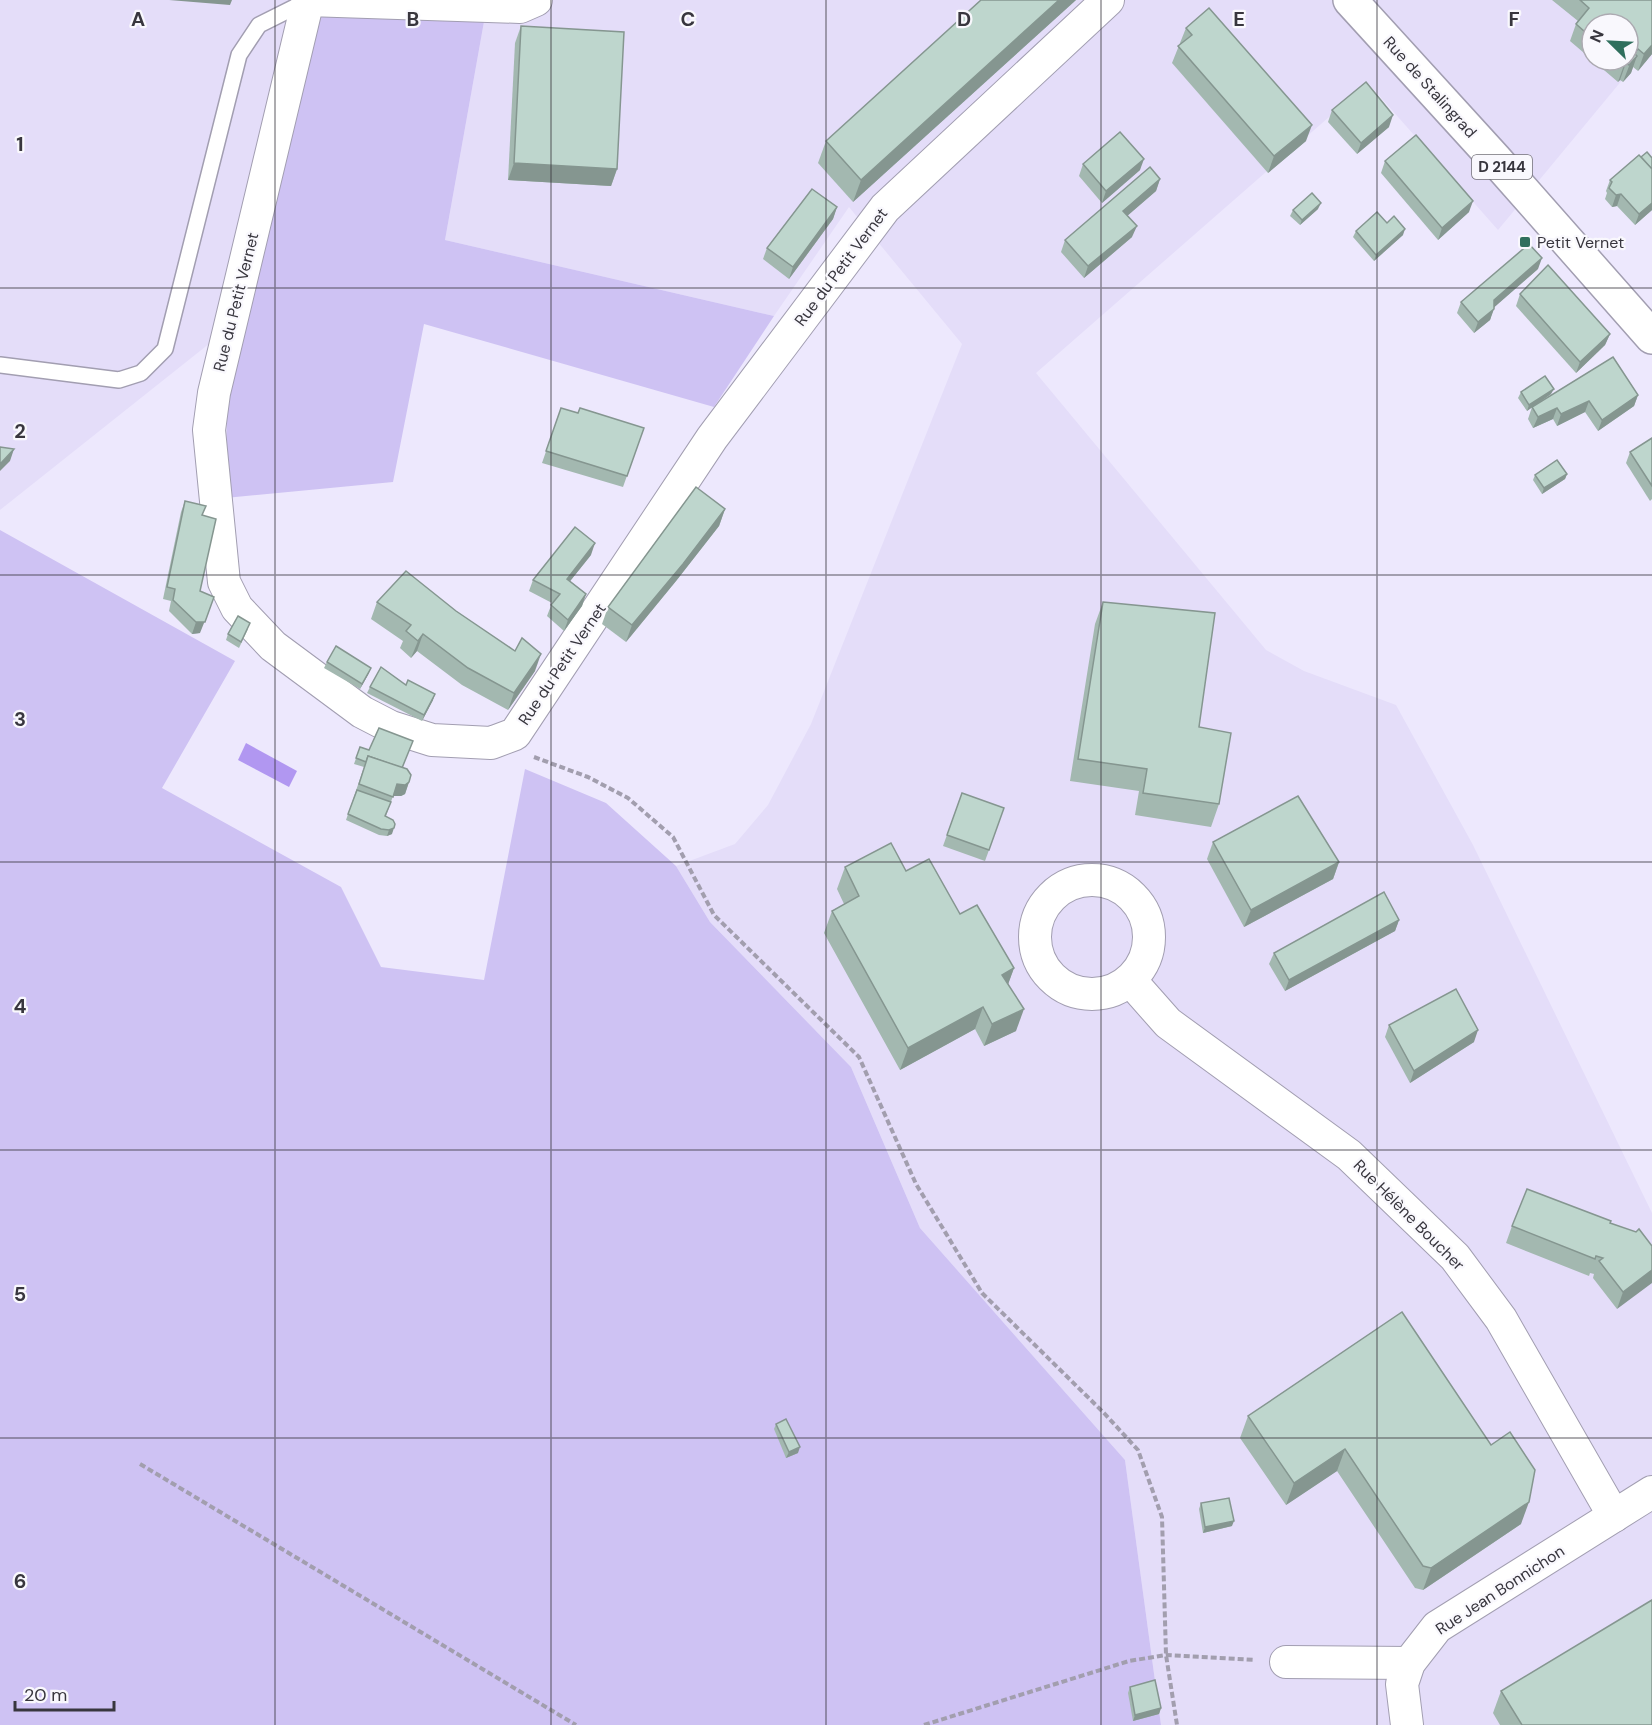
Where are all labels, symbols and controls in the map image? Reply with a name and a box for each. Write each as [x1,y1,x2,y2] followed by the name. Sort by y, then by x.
[131,6,145,32] text: A
[407,6,419,32] text: B
[681,6,695,32] text: C
[957,6,971,32] text: D
[1233,6,1245,32] text: E
[1508,6,1520,32] text: F
[1580,12,1640,72] north arrow
[1585,27,1609,46] text: N
[1379,32,1481,142] street label: Rue de Stalingrad
[16,131,24,157] text: 1
[1472,155,1532,179] road number: D 2144
[790,204,892,330] street label: Rue du Petit Vernet
[209,230,263,374] street label: Rue du Petit Vernet
[1537,232,1624,253] place label: Petit Vernet
[1518,235,1532,249] marker: Petit Vernet
[14,418,26,444] text: 2
[513,599,611,729] street label: Rue du Petit Vernet
[14,706,26,732] text: 3
[14,993,27,1019] text: 4
[1349,1155,1469,1275] street label: Rue Hélène Boucher
[14,1281,26,1307] text: 5
[1432,1540,1568,1640] street label: Rue Jean Bonnichon
[14,1568,26,1594] text: 6
[15,1674,114,1712] scale bar
[24,1683,67,1707] text: 20 m

